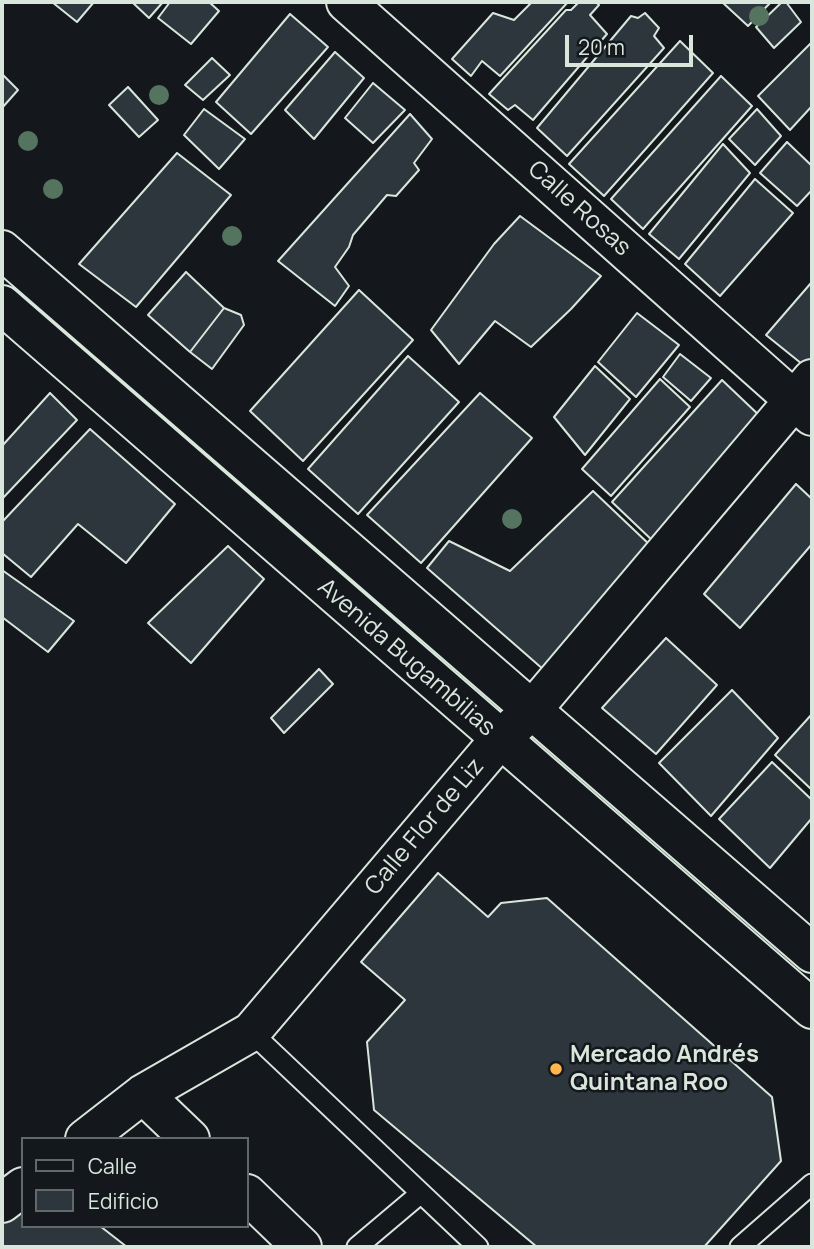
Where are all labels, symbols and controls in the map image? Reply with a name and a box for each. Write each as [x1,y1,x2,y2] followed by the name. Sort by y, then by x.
[569,21,697,65] scale bar
[578,33,625,61] text: 20 m
[522,155,636,263] street label: Calle Rosas
[311,573,501,743] street label: Avenida Bugambilias
[359,753,491,901] street label: Calle Flor de Liz
[570,1041,759,1097] place label: Mercado Andrés Quintana Roo
[548,1061,564,1077] marker: Mercado Andrés Quintana Roo
[21,1137,248,1228] legend
[88,1152,137,1180] text: Calle
[88,1187,159,1215] text: Edificio

